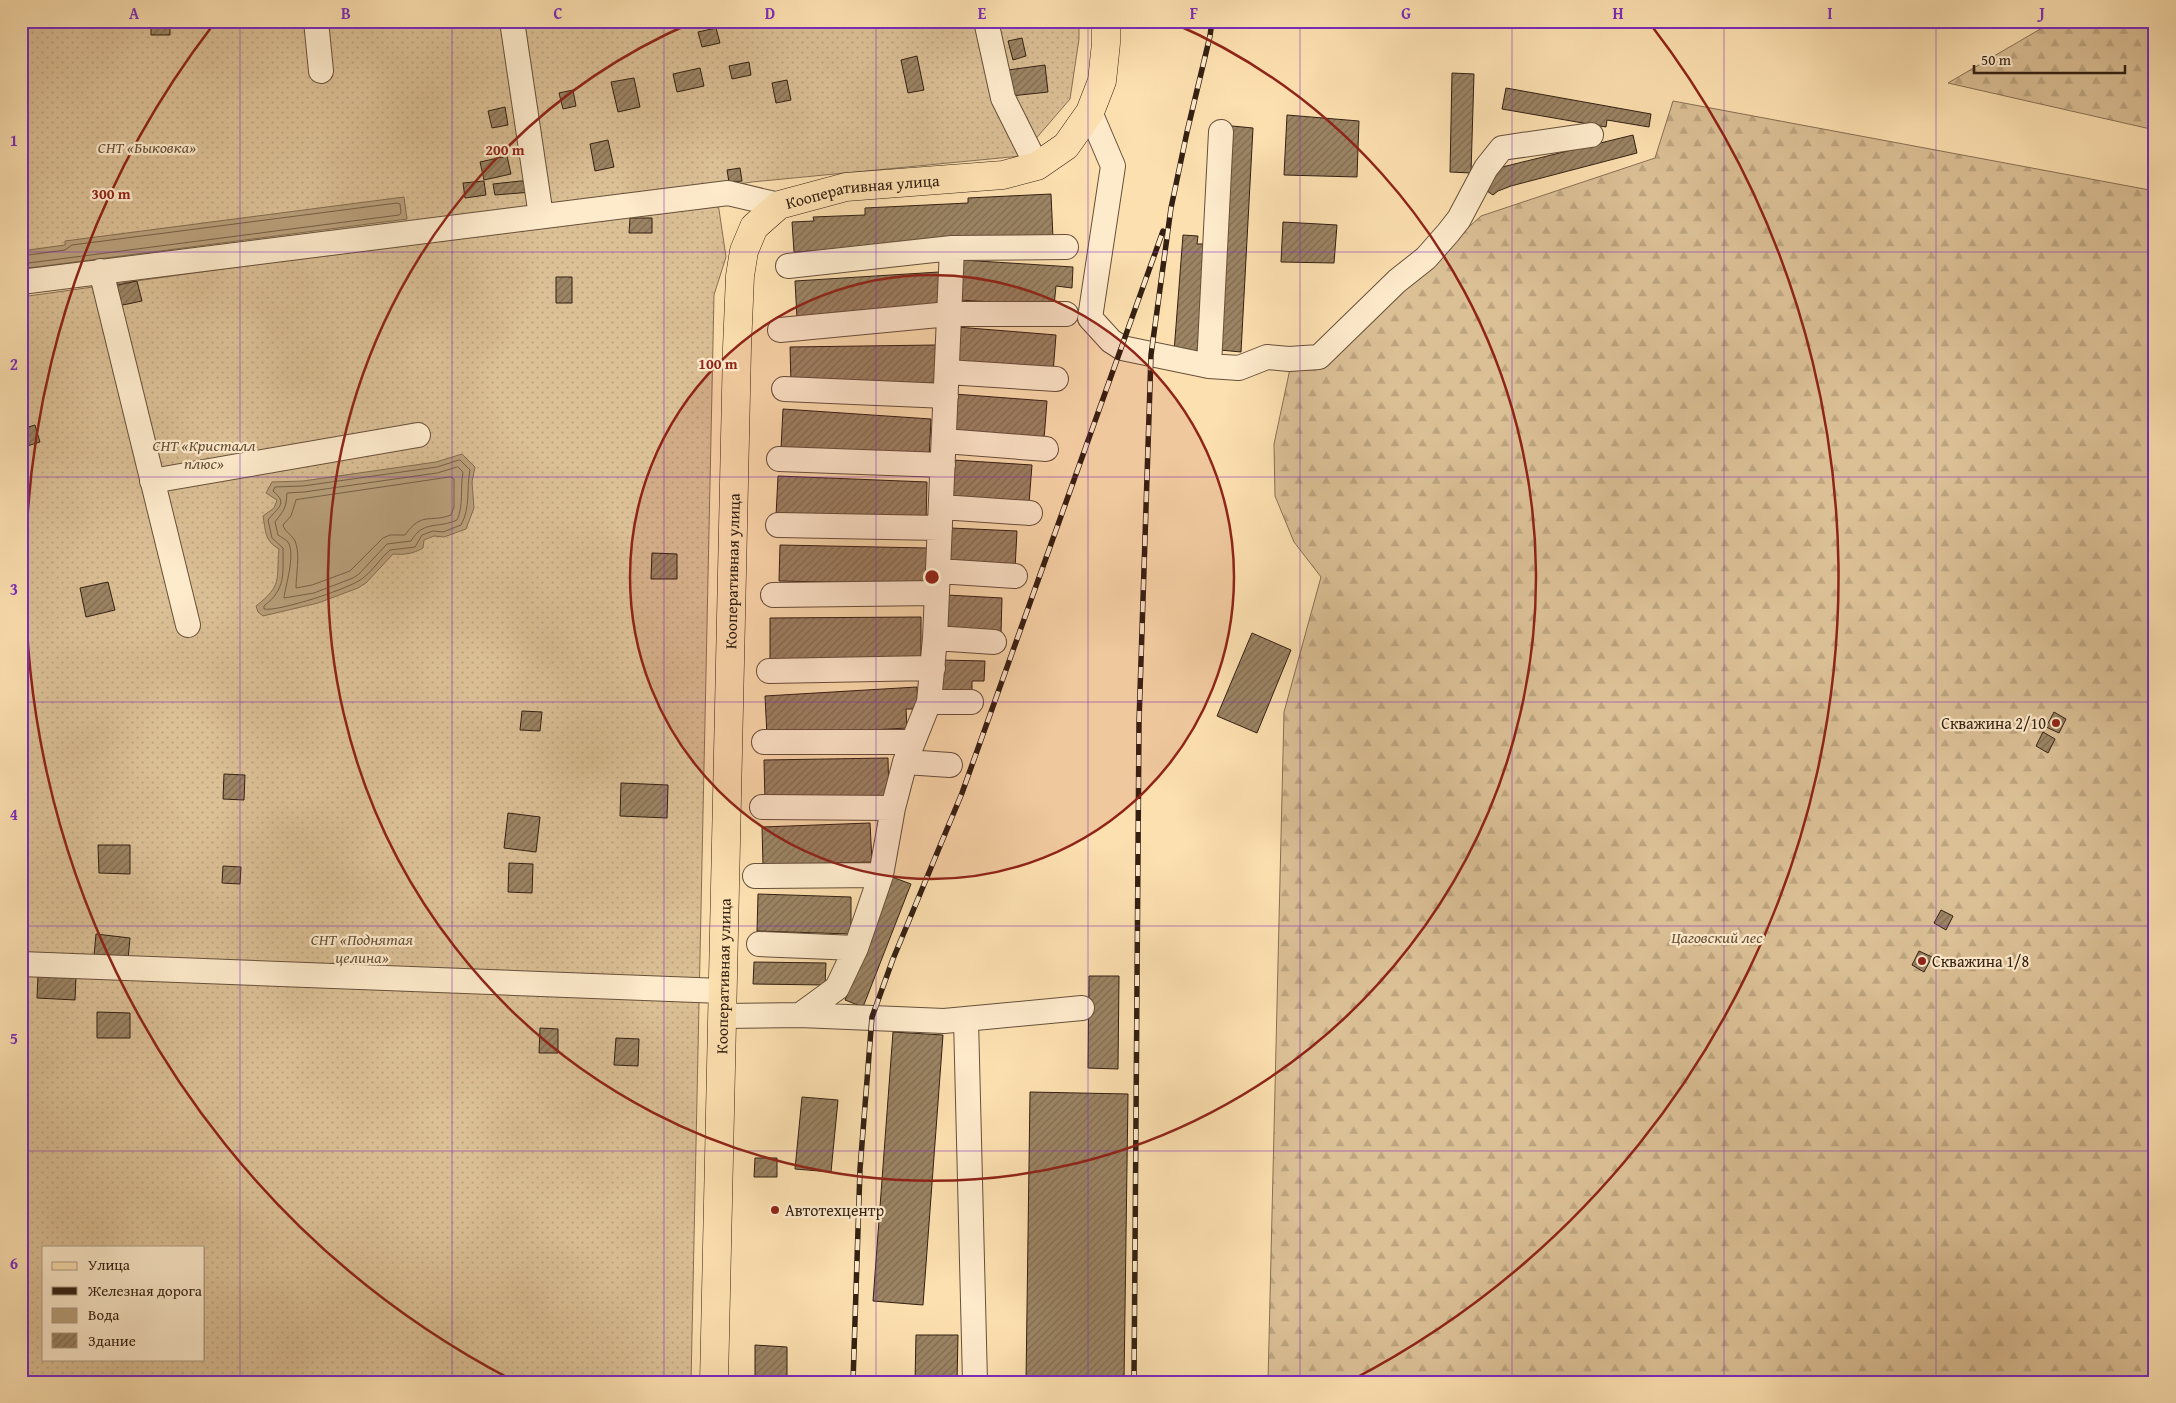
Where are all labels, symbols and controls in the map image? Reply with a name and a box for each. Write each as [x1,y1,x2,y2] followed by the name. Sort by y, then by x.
[129,1,140,25] text: A
[341,1,351,25] text: B
[553,1,563,25] text: C
[765,1,775,25] text: D
[978,1,987,25] text: E
[1190,1,1198,25] text: F
[1401,1,1411,25] text: G
[1612,1,1624,25] text: H
[1827,1,1833,25] text: I
[2036,1,2045,25] text: J
[1974,42,2125,74] scale bar
[1981,49,2012,70] text: 50 m
[10,128,18,152] text: 1
[98,135,196,159] park label: СНТ «Быковка»
[485,139,525,160] text: 200 m
[783,168,941,215] street label: Кооперативная улица
[91,183,131,204] text: 300 m
[10,352,18,376] text: 2
[698,353,738,374] text: 100 m
[153,433,256,475] park label: СНТ «Кристалл плюс»
[718,493,746,649] street label: Кооперативная улица
[923,568,941,586] centre of rings
[10,577,18,601] text: 3
[1941,711,2046,735] place label: Скважина 2/10
[2050,717,2062,729] marker: Скважина 2/10
[10,802,18,826] text: 4
[709,898,737,1054] street label: Кооперативная улица
[1671,925,1763,949] park label: Цаговский лес
[311,927,413,969] park label: СНТ «Поднятая целина»
[1932,949,2029,973] place label: Скважина 1/8
[1916,955,1928,967] marker: Скважина 1/8
[10,1026,18,1050] text: 5
[785,1198,884,1222] place label: Автотехцентр
[769,1204,781,1216] marker: Автотехцентр
[42,1246,205,1360] legend
[10,1251,18,1275] text: 6
[88,1254,131,1275] text: Улица
[87,1280,203,1301] text: Железная дорога
[88,1304,120,1325] text: Вода
[88,1330,136,1351] text: Здание

